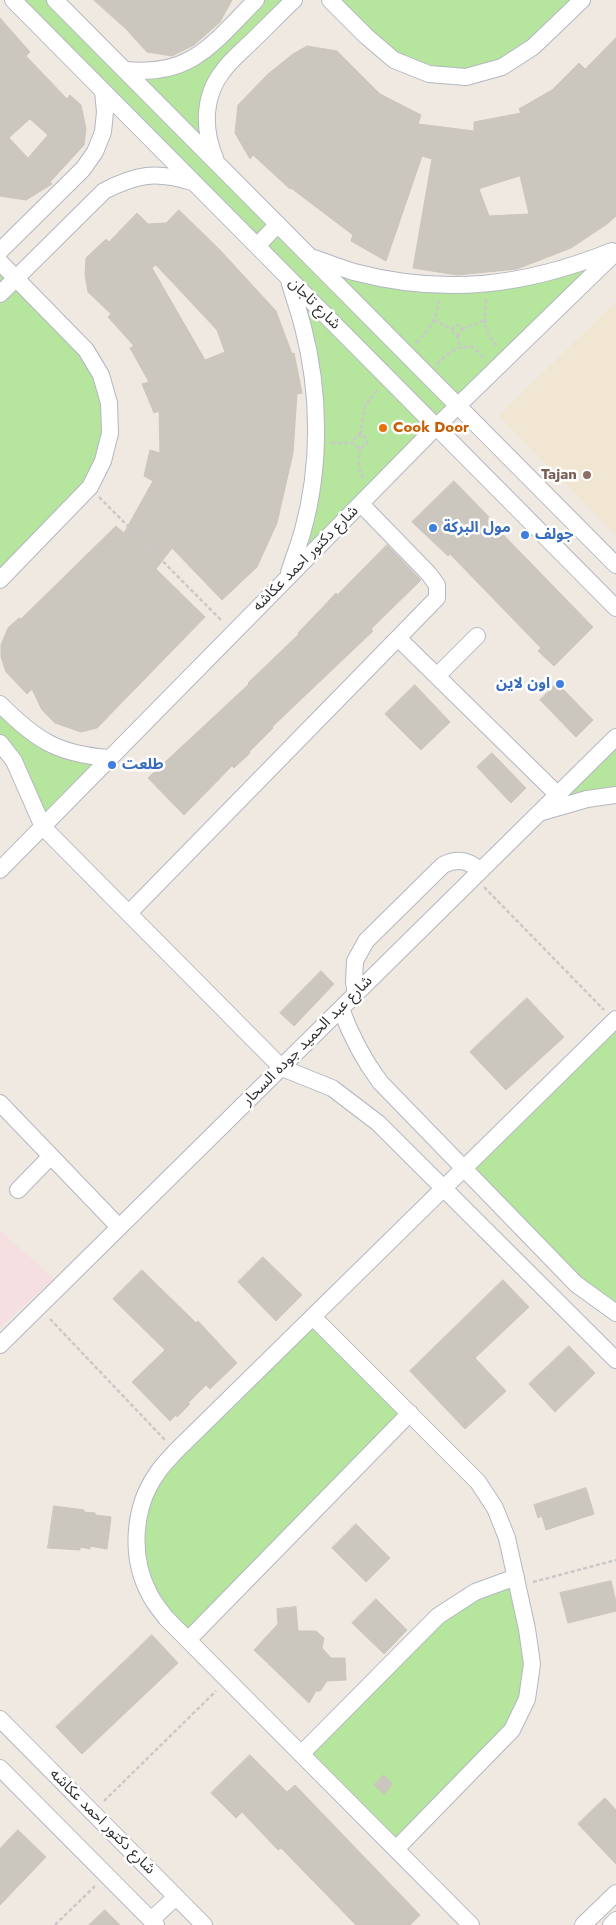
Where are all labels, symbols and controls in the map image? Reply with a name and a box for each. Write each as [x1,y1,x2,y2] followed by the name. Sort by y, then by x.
[284,274,344,334] street label: شارع تاجان
[393,419,469,437] place label: Cook Door
[377,422,389,434] marker: Cook Door
[541,466,577,484] place label: Tajan
[581,469,593,481] marker: Tajan
[249,502,363,616] street label: شارع دكتور احمد عكاشه
[443,519,511,537] place label: مول البركة
[427,522,439,534] marker: مول البركة
[535,526,573,544] place label: جولف
[519,529,531,541] marker: جولف
[496,675,550,693] place label: اون لاين
[554,678,566,690] marker: اون لاين
[122,756,164,774] place label: طلعت
[106,759,118,771] marker: طلعت
[239,972,377,1110] street label: شارع عبد الحميد جوده السحار
[45,1765,159,1879] street label: شارع دكتور احمد عكاشه

